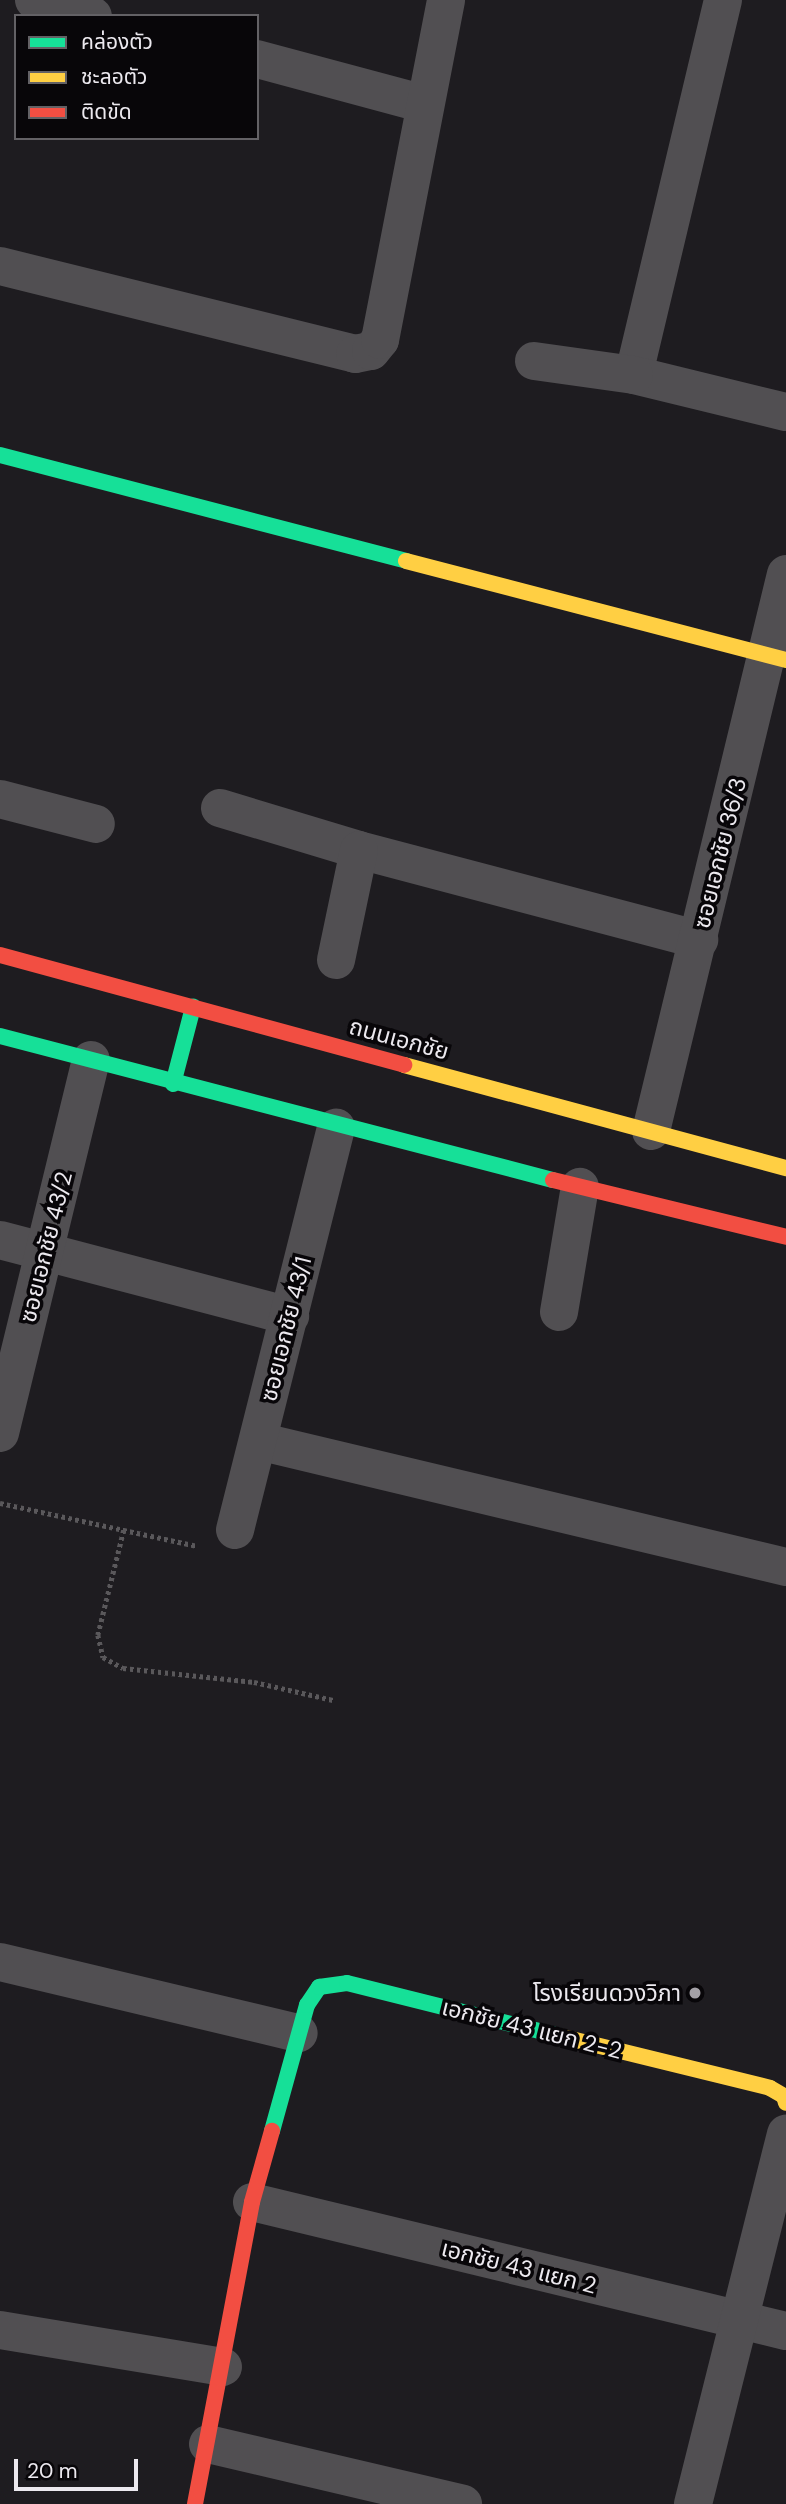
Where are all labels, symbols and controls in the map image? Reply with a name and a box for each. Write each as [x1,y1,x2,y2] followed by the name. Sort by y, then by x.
[14,14,259,140] legend
[81,28,153,56] text: คล่องตัว
[81,63,147,91] text: ชะลอตัว
[81,98,132,126] text: ติดขัด
[688,775,752,931] street label: ซอยเอกชัย 36/3
[346,1012,452,1066] street label: ถนนเอกชัย
[14,1169,78,1325] street label: ซอยเอกชัย 43/2
[255,1254,317,1404] street label: ซอยเอกชัย 43/1
[533,1979,681,2007] place label: โรงเรียนดวงวิภา
[687,1985,703,2001] marker: โรงเรียนดวงวิภา
[439,1993,625,2065] street label: เอกชัย 43 แยก 2-2
[439,2234,599,2300] street label: เอกชัย 43 แยก 2
[18,2444,142,2488] scale bar
[27,2457,78,2485] text: 20 m

